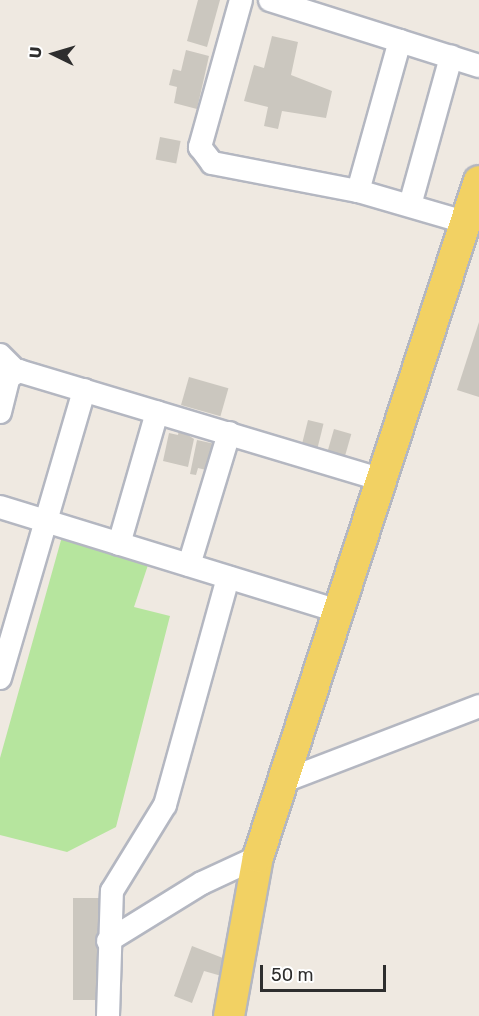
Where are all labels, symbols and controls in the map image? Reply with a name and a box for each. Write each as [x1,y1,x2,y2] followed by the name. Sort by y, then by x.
[24,24,84,84] north arrow
[26,46,46,59] text: U
[263,953,389,991] scale bar
[271,964,314,986] text: 50 m

